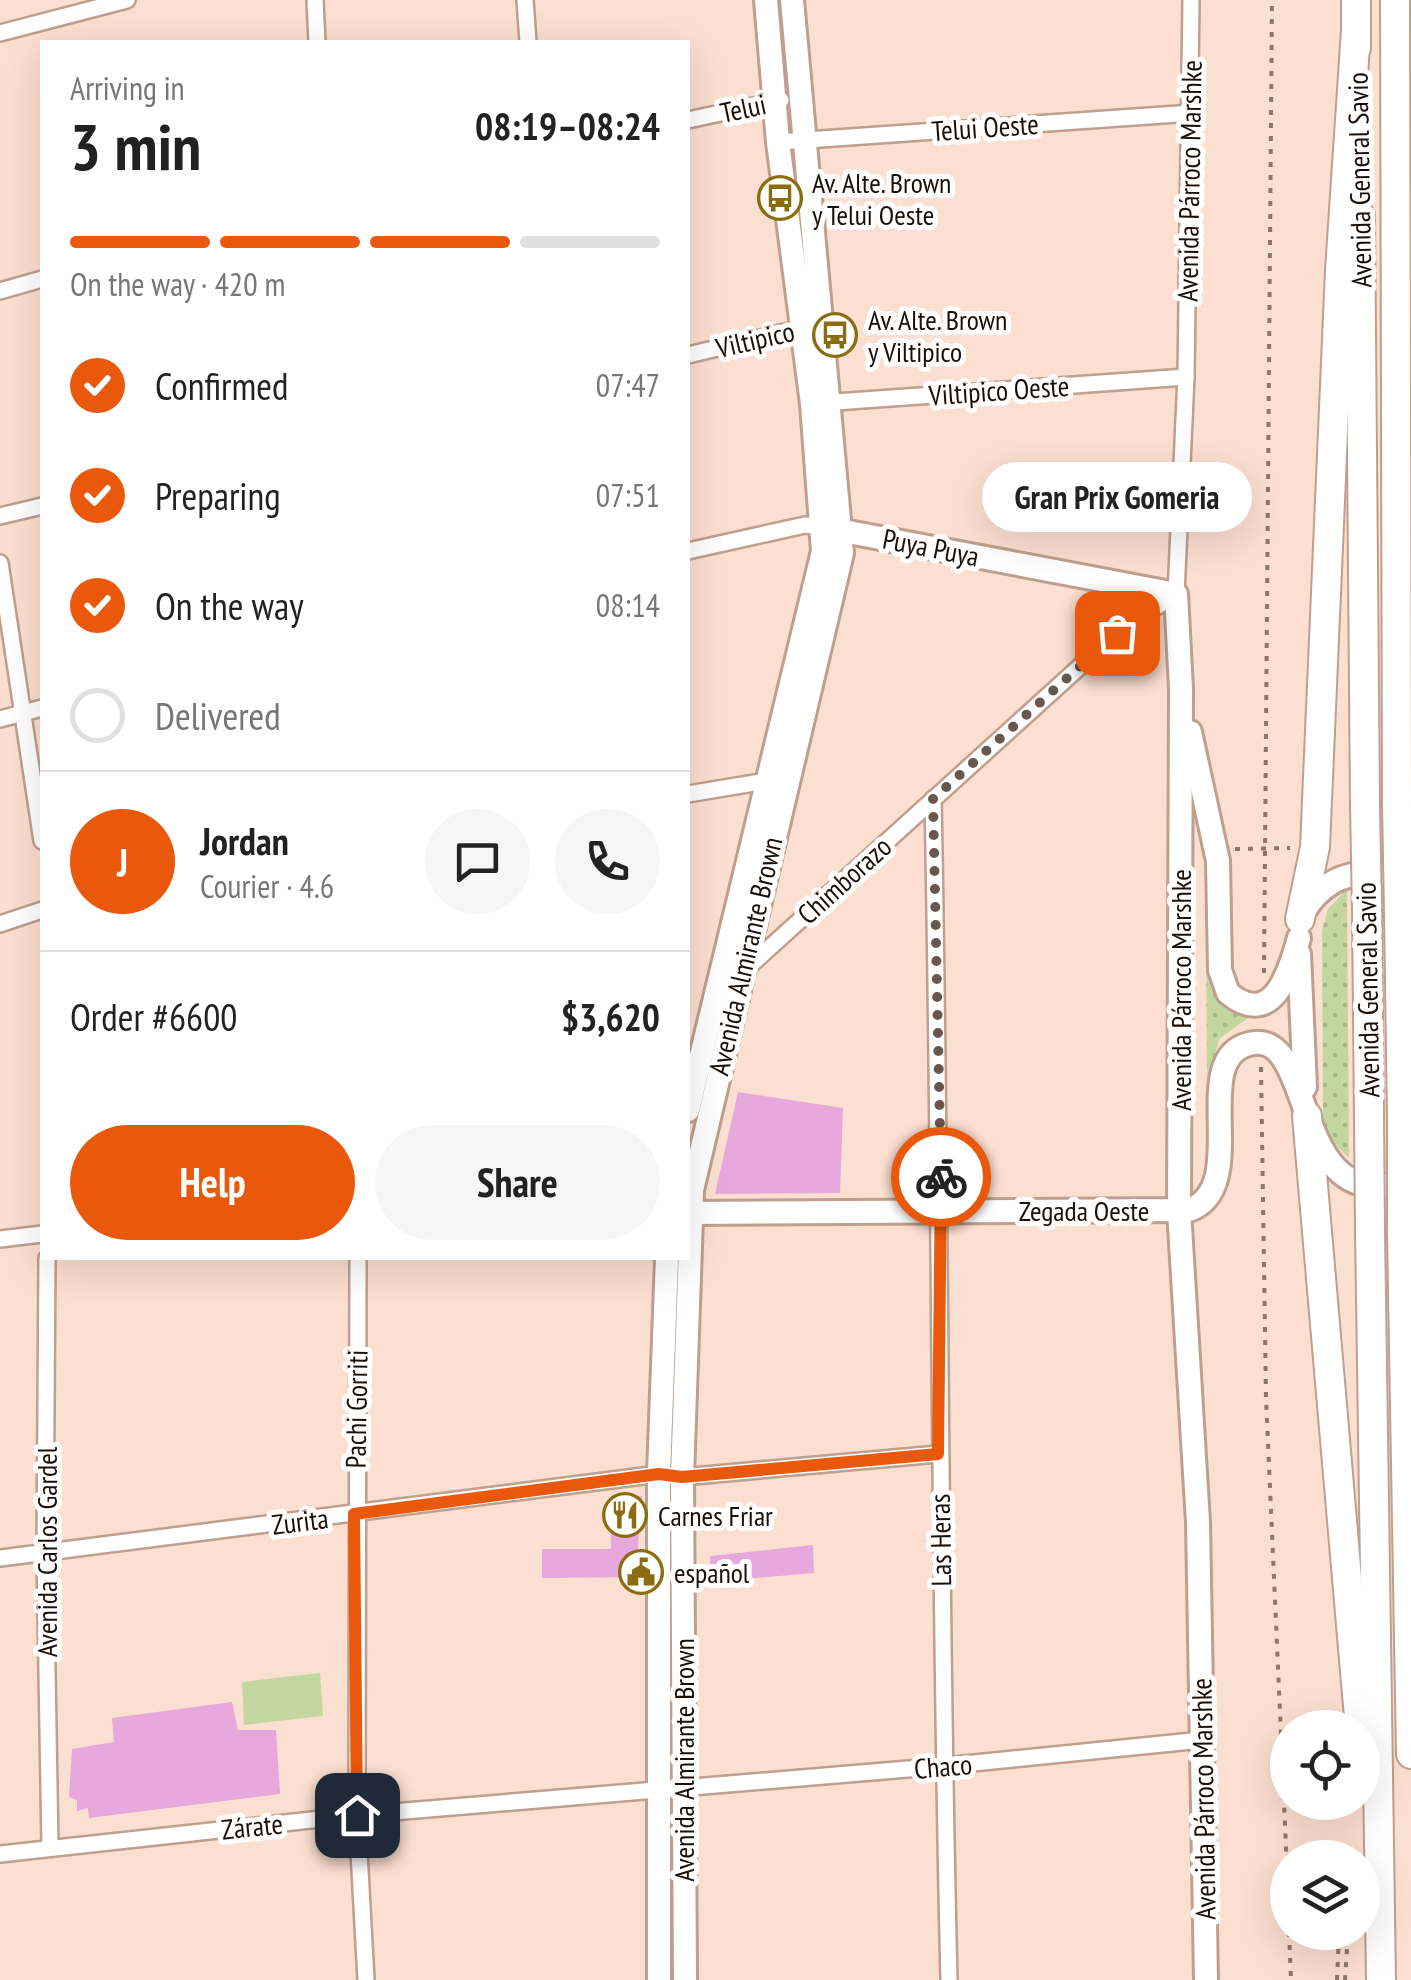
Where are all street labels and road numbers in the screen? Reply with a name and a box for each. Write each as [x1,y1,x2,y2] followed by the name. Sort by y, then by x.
[1168,60,1210,302] street label: Avenida Párroco Marshke
[1339,72,1379,288] street label: Avenida General Savio
[717,85,769,131] street label: Telui
[930,105,1040,149] street label: Telui Oeste
[711,312,798,366] street label: Viltipico
[927,367,1070,413] street label: Viltipico Oeste
[880,520,982,574] street label: Puya Puya
[789,828,899,932] street label: Chimborazo
[700,833,790,1079] street label: Avenida Almirante Brown
[1162,869,1199,1111] street label: Avenida Párroco Marshke
[1347,882,1387,1098] street label: Avenida General Savio
[1019,1192,1149,1229] street label: Zegada Oeste
[336,1349,376,1469] street label: Pachi Gorriti
[28,1446,65,1657] street label: Avenida Carlos Gardel
[921,1493,959,1587] street label: Las Heras
[270,1499,330,1543] street label: Zurita
[665,1638,702,1882] street label: Avenida Almirante Brown
[1182,1678,1224,1920] street label: Avenida Párroco Marshke
[913,1745,973,1787] street label: Chaco
[220,1804,284,1848] street label: Zárate

